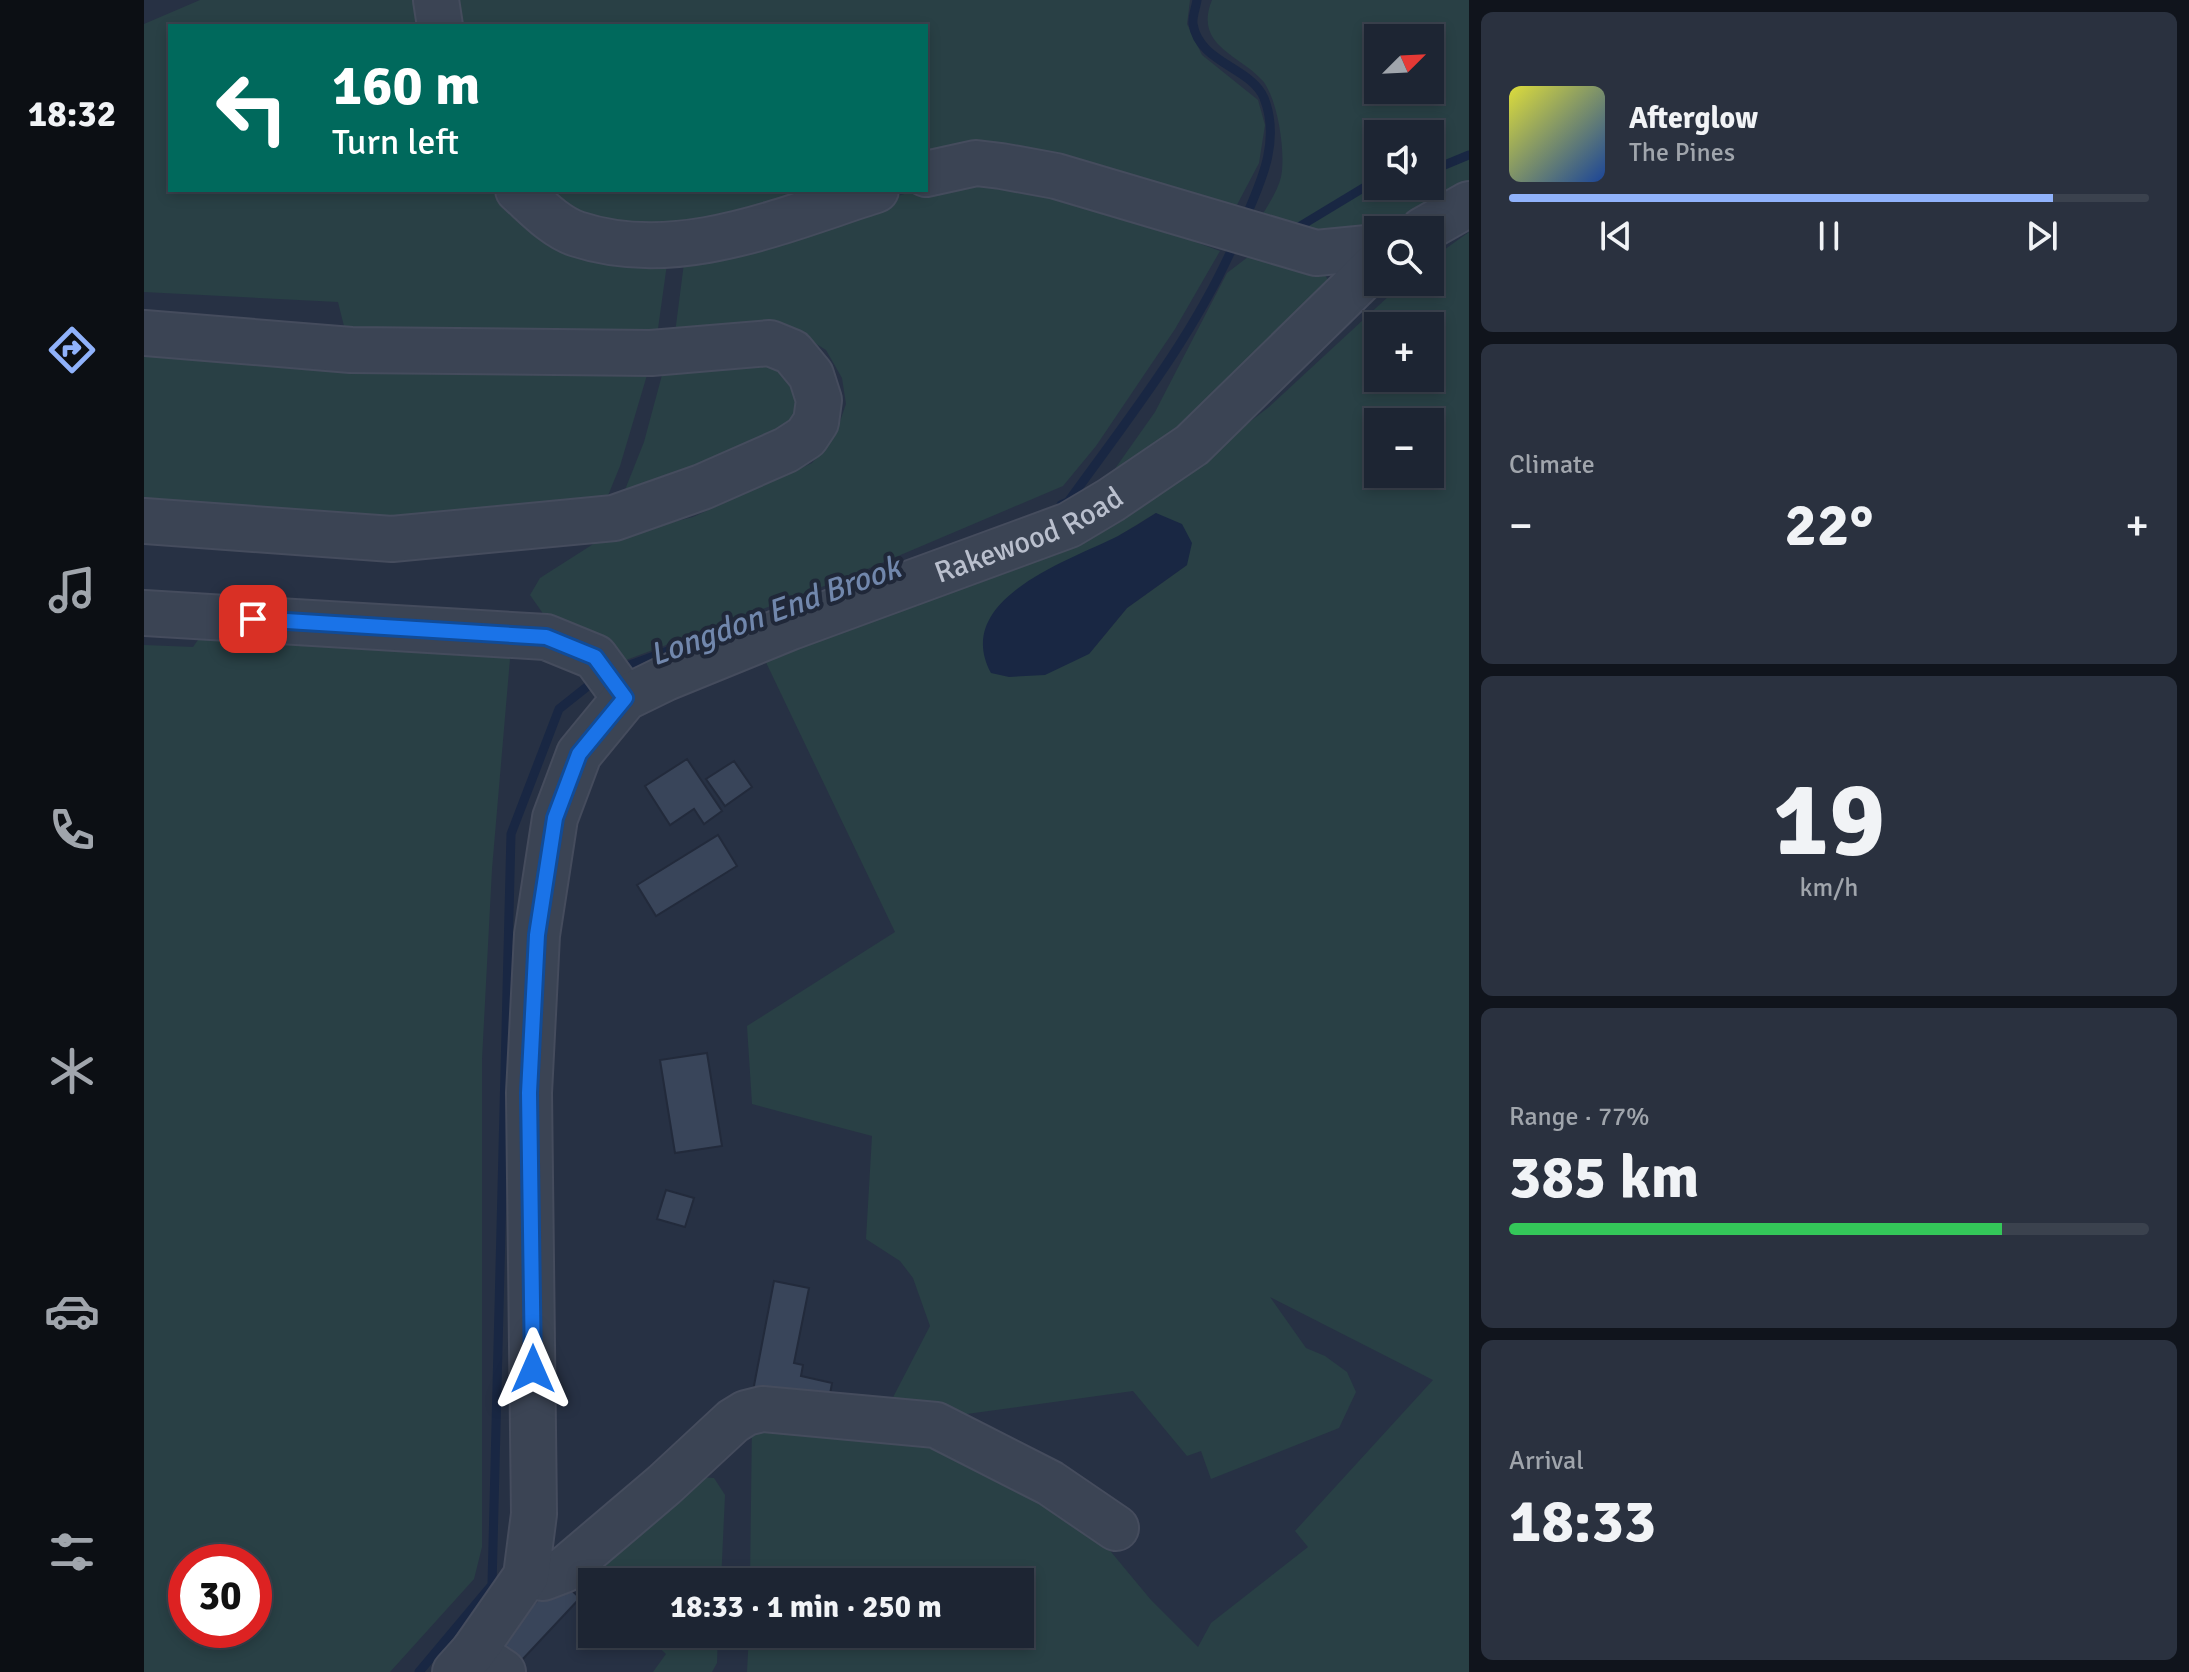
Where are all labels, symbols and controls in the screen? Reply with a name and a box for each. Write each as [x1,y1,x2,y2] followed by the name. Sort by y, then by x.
[1364,24,1444,104] north arrow
[1364,24,1444,488] map controls
[332,51,480,120] text: 160 m
[200,56,304,160] icon: left
[28,92,116,137] text: 18:32
[1629,100,1758,137] text: Afterglow
[332,120,459,165] text: Turn left
[1364,120,1444,200] button: sound
[1629,137,1735,169] text: The Pines
[1594,214,1638,258] icon: previous
[1807,214,1851,258] icon: pause
[2020,214,2064,258] icon: next
[1364,216,1444,296] button: search
[1364,312,1444,392] button: +
[44,322,100,378] icon: directions
[1364,408,1444,488] button: −
[1509,449,1595,481] text: Climate
[929,479,1130,591] street label: Rakewood Road
[1785,489,1873,563] text: 22°
[1509,499,1533,553] text: −
[2125,499,2149,553] text: +
[644,547,908,674] water label: Longdon End Brook
[44,562,100,618] icon: music
[219,585,287,653] pin
[231,597,275,641] icon: arrive
[1773,756,1885,884] text: 19
[44,802,100,858] icon: phone
[1800,872,1858,904] text: km/h
[44,1043,100,1099] icon: climate
[1509,1101,1650,1133] text: Range · 77%
[1509,1141,1699,1215] text: 385 km
[44,1283,100,1339] icon: car
[491,1327,575,1411] position arrow
[1509,1445,1584,1477] text: Arrival
[1509,1485,1656,1559] text: 18:33
[44,1524,100,1580] icon: filters
[168,1544,272,1648] speed limit sign: 30
[670,1589,942,1626] text: 18:33 · 1 min · 250 m

